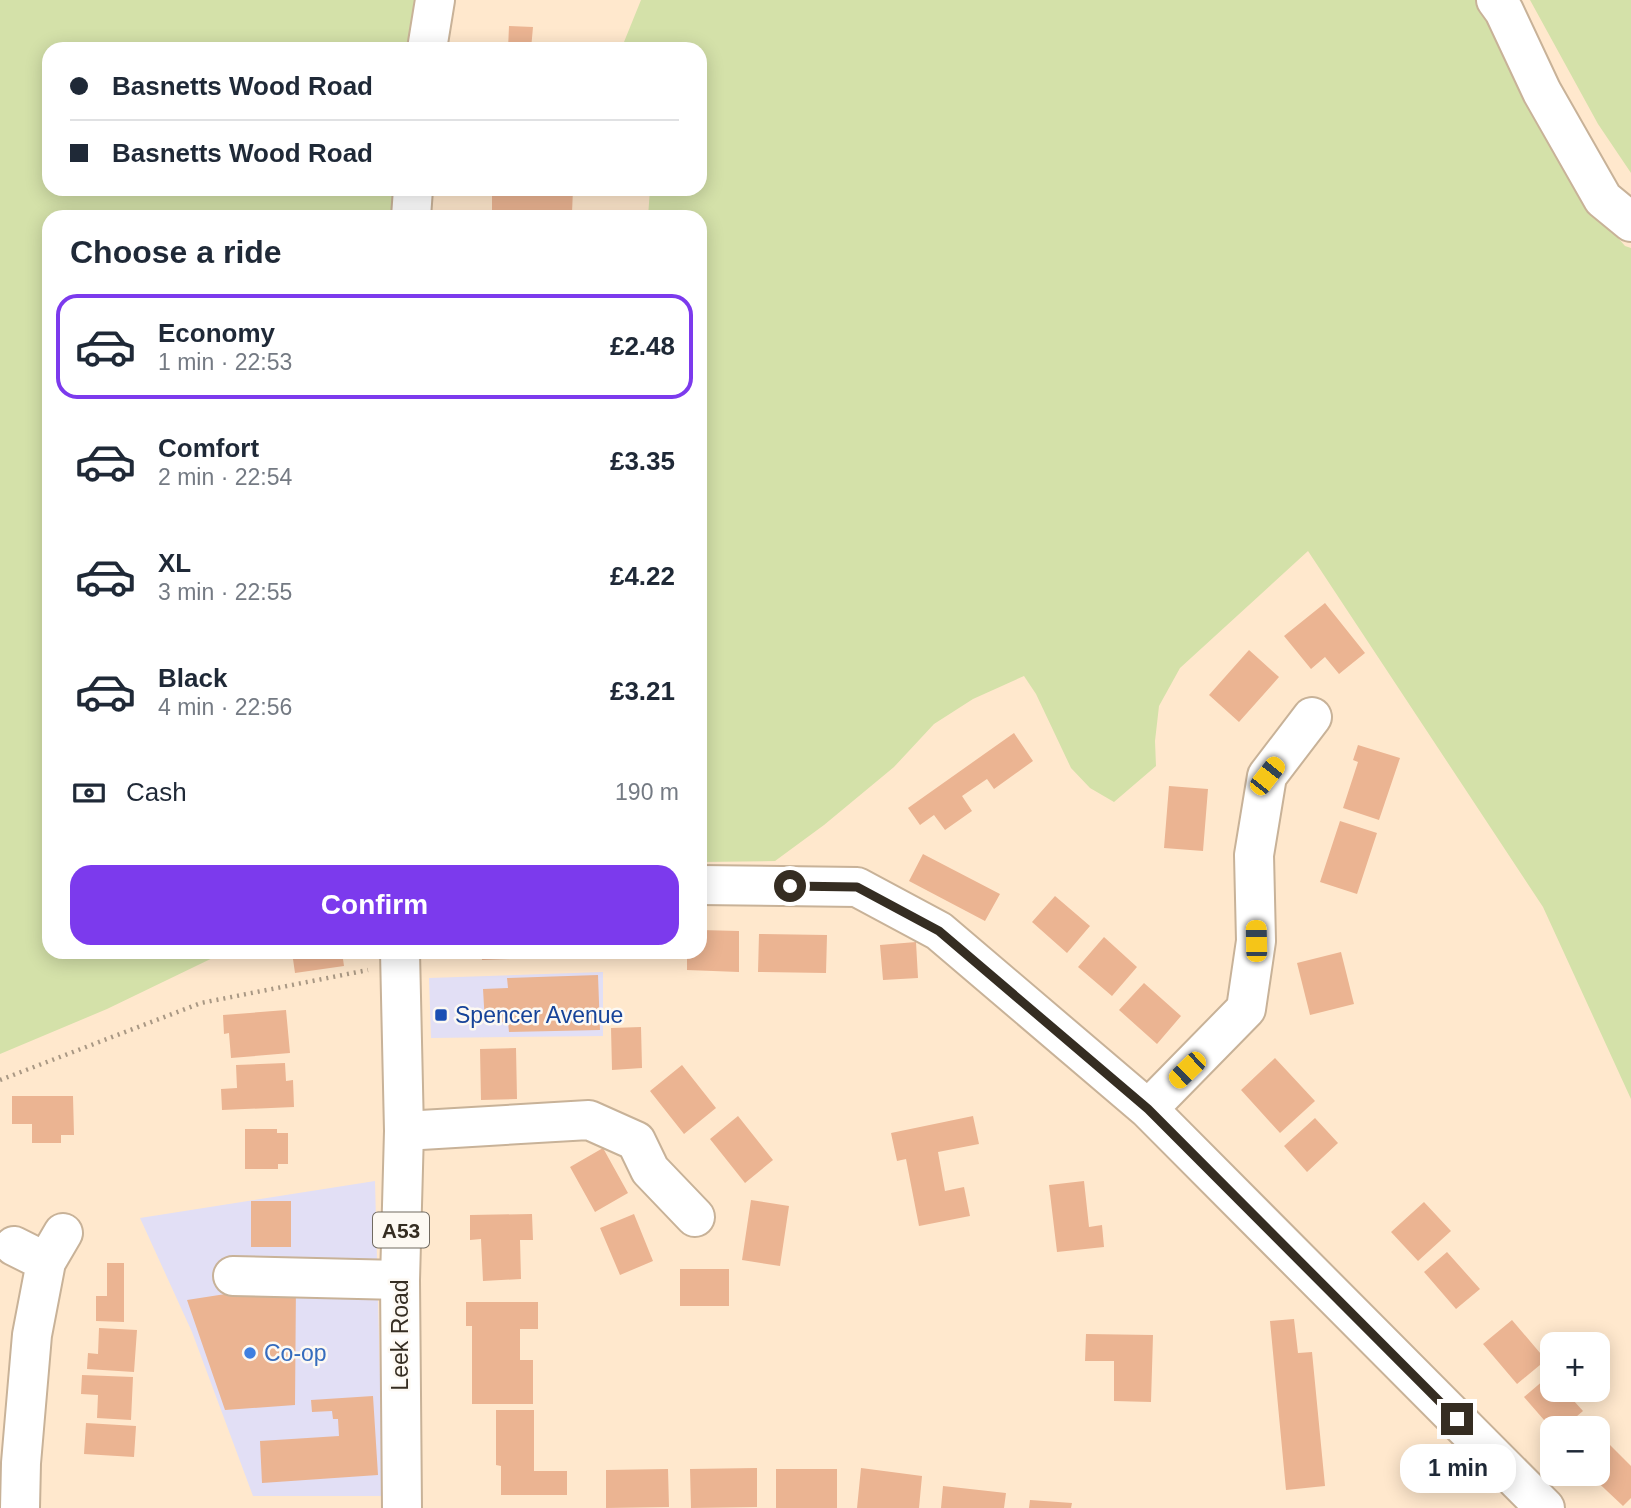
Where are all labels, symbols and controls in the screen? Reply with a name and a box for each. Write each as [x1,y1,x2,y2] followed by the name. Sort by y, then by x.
[112,71,373,101] text: Basnetts Wood Road
[112,138,373,168] text: Basnetts Wood Road
[70,234,282,270] text: Choose a ride
[74,315,137,378] icon: car
[158,318,275,348] text: Economy
[610,331,675,361] text: £2.48
[158,349,292,375] text: 1 min · 22:53
[74,430,137,493] icon: car
[158,433,259,463] text: Comfort
[610,446,675,476] text: £3.35
[158,464,292,490] text: 2 min · 22:54
[74,545,137,608] icon: car
[158,548,191,578] text: XL
[610,561,675,591] text: £4.22
[158,579,292,605] text: 3 min · 22:55
[74,660,137,723] icon: car
[158,663,227,693] text: Black
[610,676,675,706] text: £3.21
[158,694,292,720] text: 4 min · 22:56
[1246,753,1289,799] car
[70,774,108,812] icon: cash
[126,777,187,807] text: Cash
[615,779,679,805] text: 190 m
[70,865,679,945] button: Confirm
[774,870,806,902] route start
[1246,920,1267,962] car
[455,1002,623,1028] place label: Spencer Avenue
[433,1007,449,1023] marker: Spencer Avenue
[1165,1048,1210,1092] car
[373,1212,429,1248] road number: A53
[387,1279,413,1391] street label: Leek Road
[1540,1332,1610,1486] map controls
[1540,1332,1610,1402] button: +
[264,1340,327,1366] place label: Co-op
[242,1345,258,1361] marker: Co-op
[1441,1403,1473,1435] route end
[1540,1416,1610,1486] button: −
[1399,1444,1515,1492] callout: 1 min
[1428,1455,1488,1481] text: 1 min

